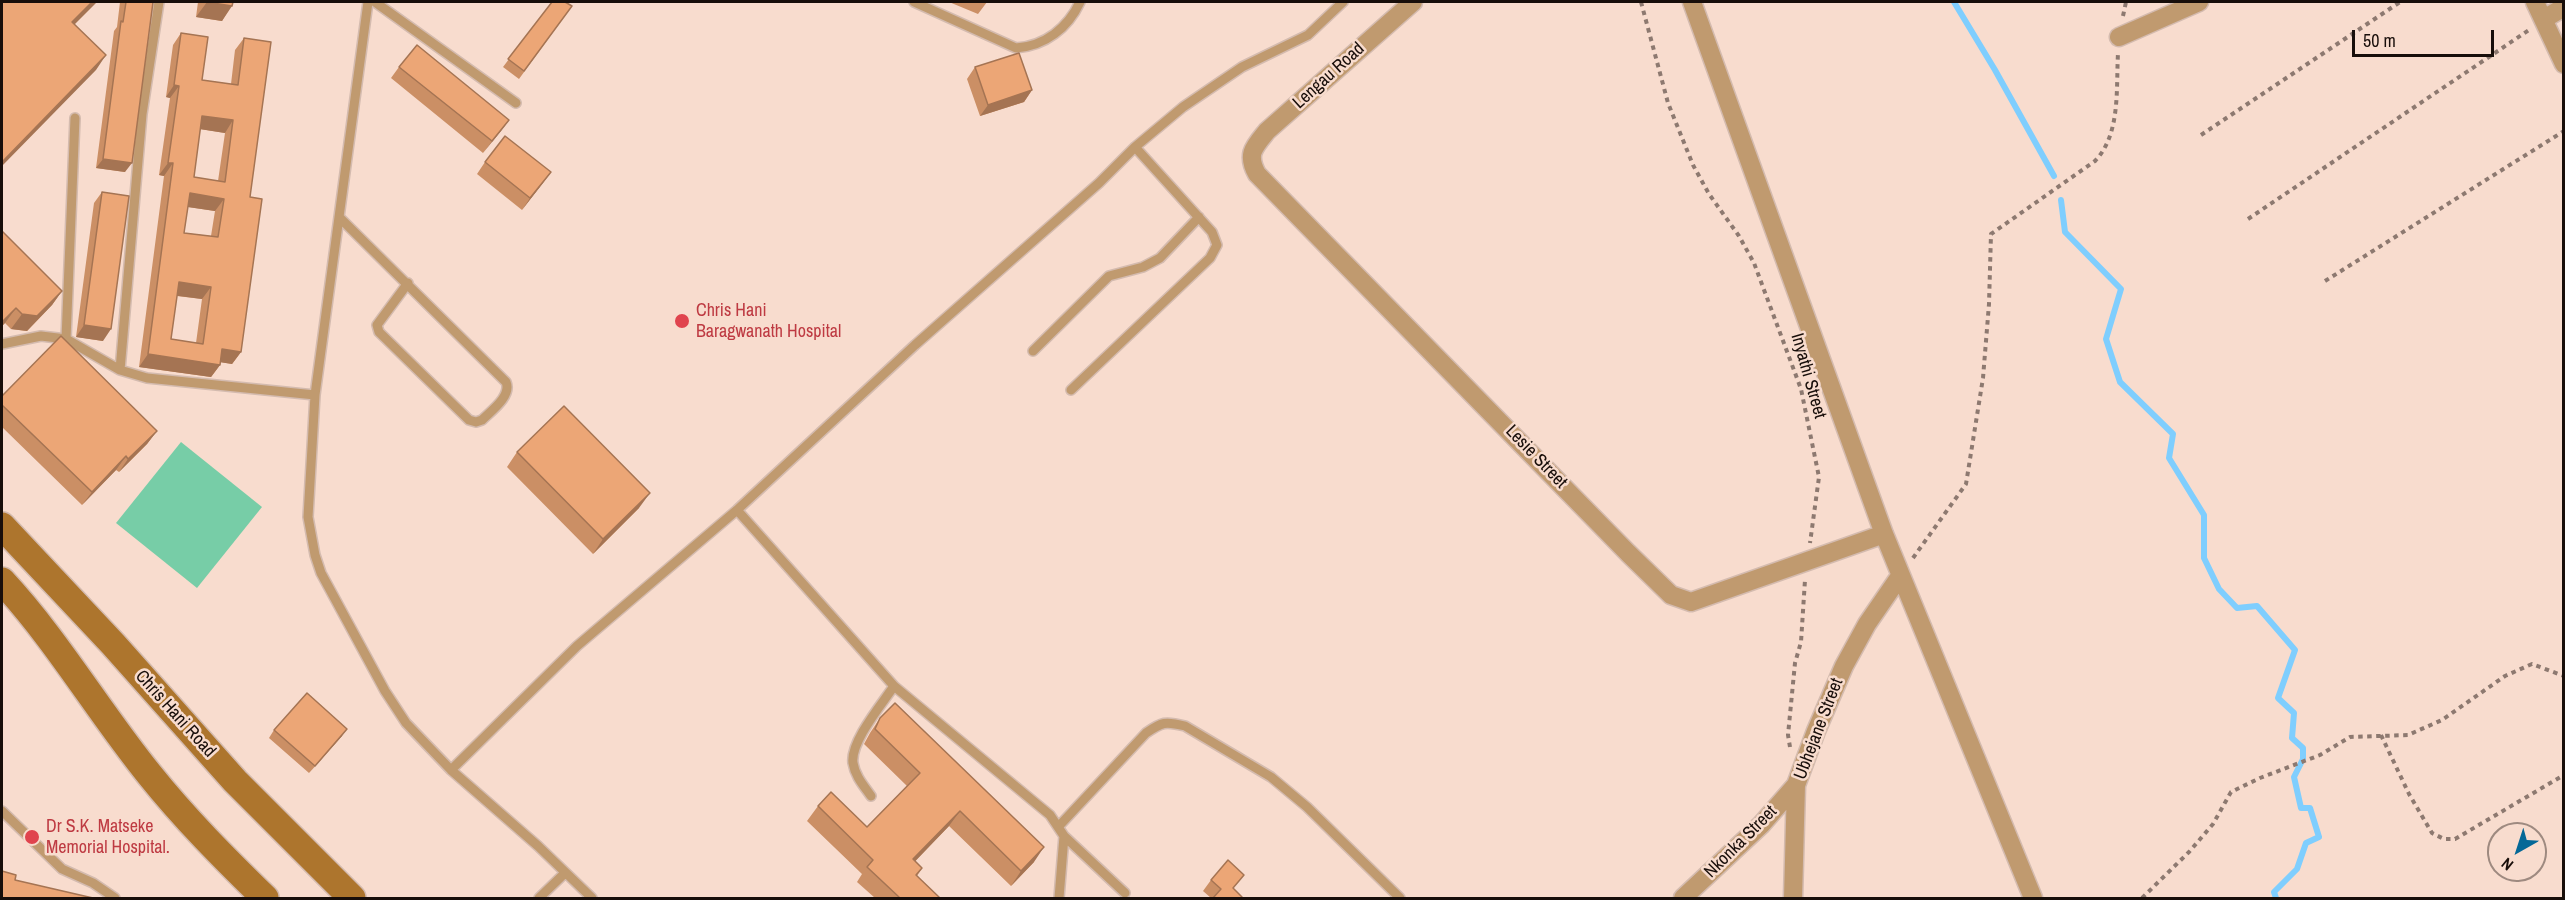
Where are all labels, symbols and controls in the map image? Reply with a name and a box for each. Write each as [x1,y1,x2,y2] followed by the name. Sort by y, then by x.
[2355,18,2498,56] scale bar
[2363,28,2396,53] text: 50 m
[1289,38,1369,114] street label: Lengau Road
[696,300,841,342] place label: Chris Hani Baragwanath Hospital
[673,312,691,330] marker: Chris Hani Baragwanath Hospital
[1786,331,1830,421] street label: Inyathi Street
[1501,421,1571,493] street label: Lesie Street
[130,666,220,762] street label: Chris Hani Road
[1790,675,1848,783] street label: Ubhejane Street
[1700,801,1782,883] street label: Nkonka Street
[46,816,170,858] place label: Dr S.K. Matseke Memorial Hospital.
[2487,822,2547,882] north arrow
[23,828,41,846] marker: Dr S.K. Matseke Memorial Hospital.
[2496,853,2518,876] text: N

